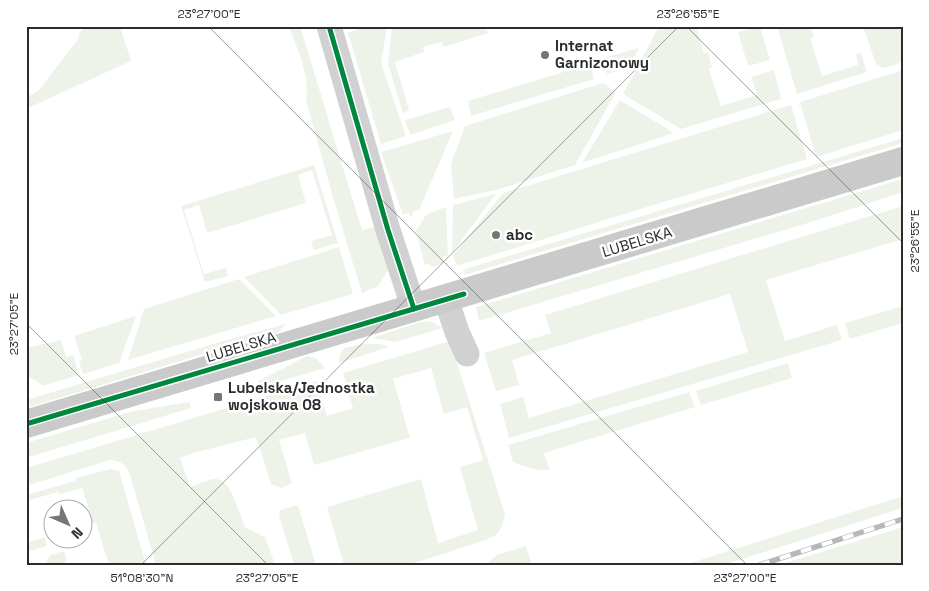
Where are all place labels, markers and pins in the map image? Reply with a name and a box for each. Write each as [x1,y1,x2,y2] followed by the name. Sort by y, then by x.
[555,36,649,72] place label: Internat Garnizonowy
[539,49,551,61] marker: Internat Garnizonowy
[506,225,533,244] place label: abc
[490,229,502,241] marker: abc
[228,378,375,414] place label: Lubelska/Jednostka wojskowa 08
[212,391,224,403] marker: Lubelska/Jednostka wojskowa 08

